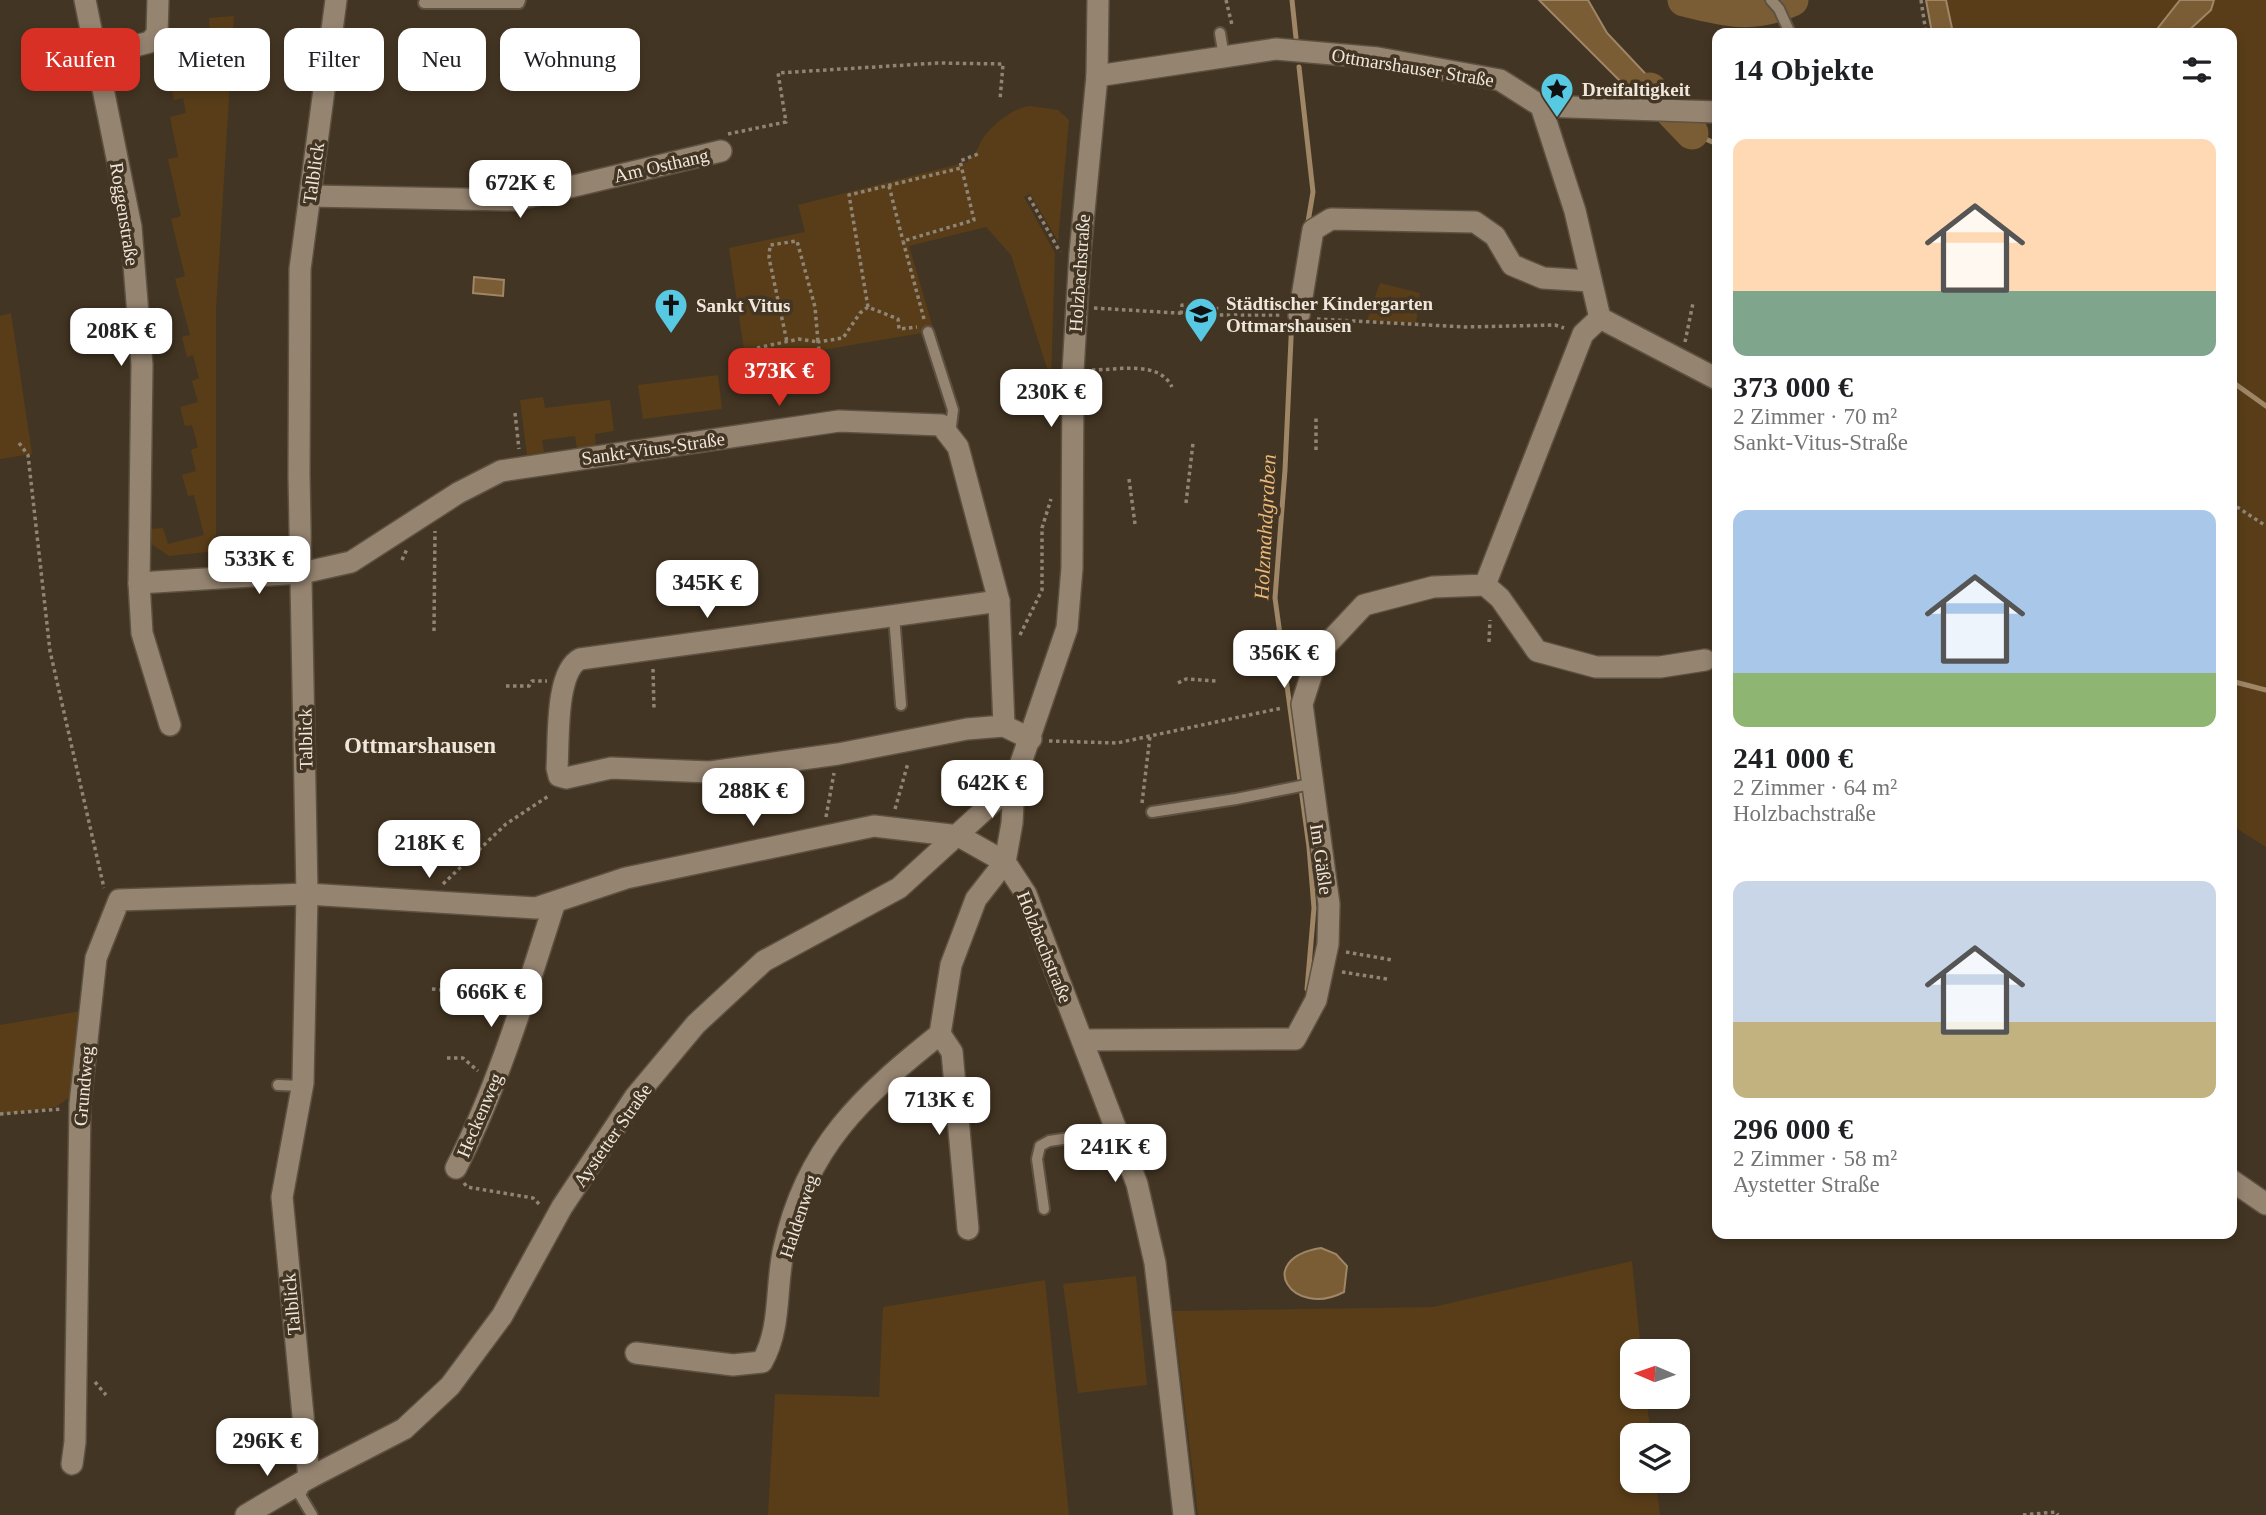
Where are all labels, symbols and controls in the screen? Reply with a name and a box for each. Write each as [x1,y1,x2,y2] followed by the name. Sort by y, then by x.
[21,28,140,91] chip: Kaufen
[154,28,270,91] chip: Mieten
[284,28,384,91] chip: Filter
[398,28,486,91] chip: Neu
[500,28,640,91] chip: Wohnung
[1330,44,1496,91] street label: Ottmarshauser Straße
[2178,51,2216,89] icon: filters
[1733,53,1874,86] text: 14 Objekte
[1538,70,1576,119] place icon: Dreifaltigkeit
[1582,79,1691,100] place label: Dreifaltigkeit
[299,140,328,205] street label: Talblick
[612,144,711,187] street label: Am Osthang
[463,160,577,220] pin: 672K €
[106,161,143,267] street label: Roggenstraße
[485,170,555,195] text: 672K €
[1912,185,2038,311] icon: home
[1065,213,1094,333] street label: Holzbachstraße
[652,286,690,335] church icon: Sankt Vitus
[1226,293,1433,336] place label: Städtischer Kindergarten Ottmarshausen
[696,295,791,316] place label: Sankt Vitus
[1182,295,1220,344] school or university icon: Städtischer Kindergarten Ottmarshausen
[64,308,178,368] pin: 208K €
[86,318,156,343] text: 208K €
[722,348,836,408] pin: 373K €
[744,358,814,383] text: 373K €
[994,370,1108,429] pin: 230K €
[1733,370,1853,403] text: 373 000 €
[1016,379,1086,404] text: 230K €
[1733,404,1897,429] text: 2 Zimmer · 70 m²
[580,428,726,469] street label: Sankt-Vitus-Straße
[1733,430,1908,455] text: Sankt-Vitus-Straße
[1249,454,1281,601] water label: Holzmahdgraben
[202,536,316,596] pin: 533K €
[224,546,294,571] text: 533K €
[1912,556,2038,682] icon: home
[650,560,764,620] pin: 345K €
[672,570,742,595] text: 345K €
[1227,630,1341,690] pin: 356K €
[1249,640,1319,665] text: 356K €
[294,707,317,770] street label: Talblick
[344,733,496,758] district label: Ottmarshausen
[1733,741,1853,774] text: 241 000 €
[935,760,1049,820] pin: 642K €
[696,768,810,828] pin: 288K €
[957,770,1027,795] text: 642K €
[1733,775,1897,800] text: 2 Zimmer · 64 m²
[718,778,788,803] text: 288K €
[1733,801,1876,826] text: Holzbachstraße
[372,820,486,880] pin: 218K €
[1306,822,1337,896] street label: Im Gäßle
[394,830,464,855] text: 218K €
[1013,888,1076,1006] street label: Holzbachstraße
[1912,927,2038,1053] icon: home
[434,970,548,1029] pin: 666K €
[456,979,526,1004] text: 666K €
[70,1045,97,1127] street label: Grundweg
[452,1069,507,1161] street label: Heckenweg
[882,1078,996,1137] pin: 713K €
[569,1080,656,1191] street label: Aystetter Straße
[904,1087,974,1112] text: 713K €
[1733,1112,1853,1145] text: 296 000 €
[1058,1124,1172,1184] pin: 241K €
[1080,1134,1150,1159] text: 241K €
[1733,1146,1897,1171] text: 2 Zimmer · 58 m²
[775,1171,822,1261] street label: Haldenweg
[1733,1172,1880,1197] text: Aystetter Straße
[278,1272,305,1336] street label: Talblick
[1620,1339,1690,1409] north arrow
[1620,1339,1690,1493] map controls
[210,1418,324,1478] pin: 296K €
[1620,1423,1690,1493] button: layers
[232,1428,302,1453] text: 296K €

